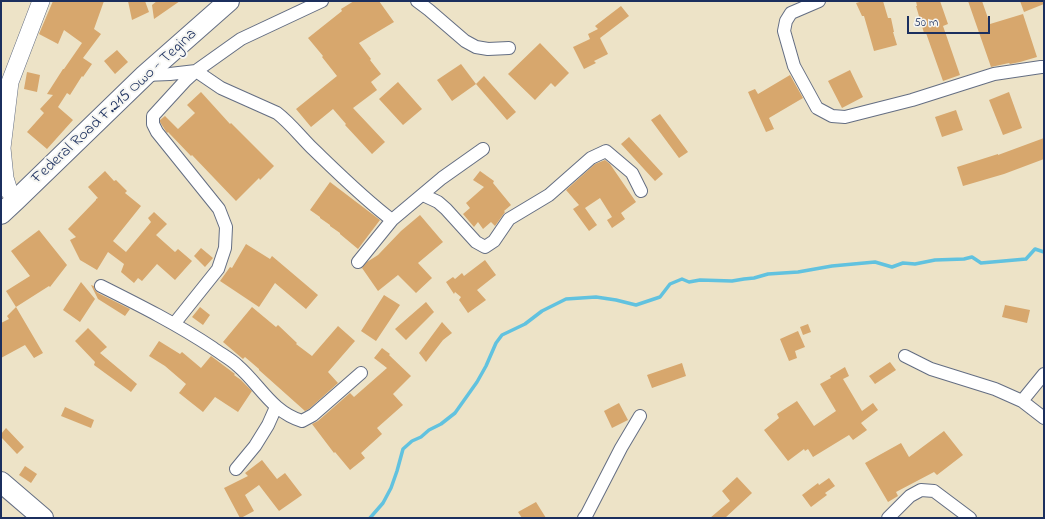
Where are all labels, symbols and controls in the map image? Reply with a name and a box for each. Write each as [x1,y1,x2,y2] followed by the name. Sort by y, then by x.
[909,8,992,34] scale bar
[914,14,938,32] text: 50 m
[28,25,202,189] street label: Federal Road F.215 Owo - Tegina

